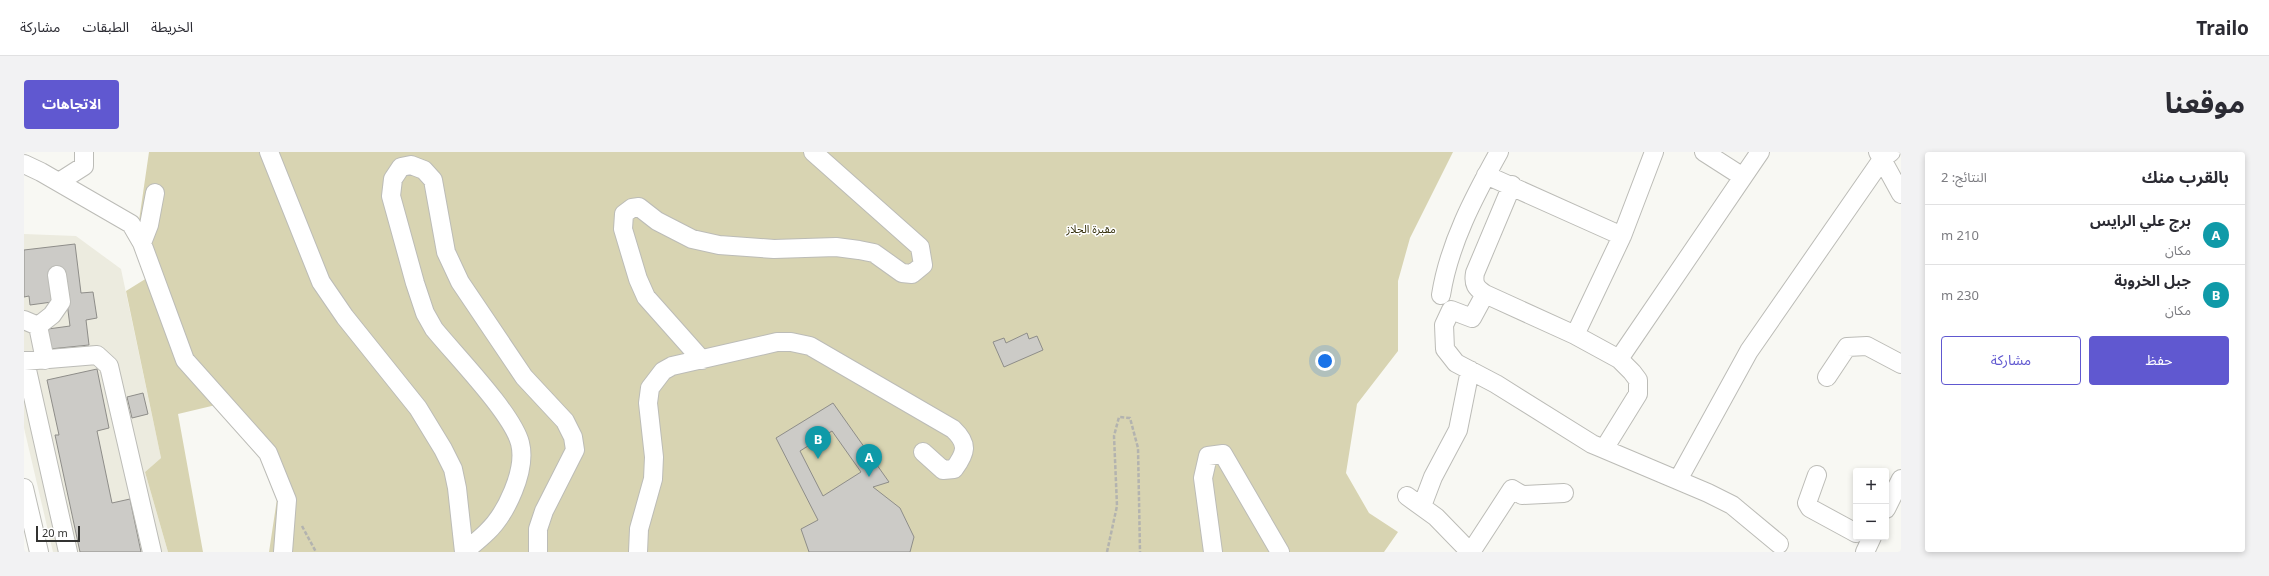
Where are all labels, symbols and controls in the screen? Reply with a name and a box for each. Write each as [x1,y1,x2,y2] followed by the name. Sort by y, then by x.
[2196,15,2249,41] text: Trailo
[20,17,60,36] text: مشاركة
[82,17,129,36] text: الطبقات
[151,17,193,36] text: الخريطة
[24,80,119,129] button: الاتجاهات
[2165,83,2245,121] text: موقعنا
[2142,165,2229,188] text: بالقرب منك
[1941,168,1987,186] text: النتائج: 2
[2090,210,2191,230] text: برج علي الرايس
[1065,221,1116,236] park label: مقبرة الجلاز
[1941,226,1979,244] text: 210 m
[2212,226,2221,244] text: A
[2165,241,2191,259] text: مكان
[2114,270,2191,290] text: جبل الخروبة
[1941,286,1979,304] text: 230 m
[2212,286,2220,304] text: B
[2165,301,2191,319] text: مكان
[1941,336,2081,385] button: مشاركة
[2089,336,2229,385] button: حفظ
[1315,351,1335,371] your location
[805,426,831,459] pin: B
[856,444,882,477] pin: A
[1853,468,1889,540] map controls
[1853,468,1889,504] button: +
[1853,504,1889,540] button: −
[36,524,80,543] scale bar
[42,525,68,540] text: 20 m

